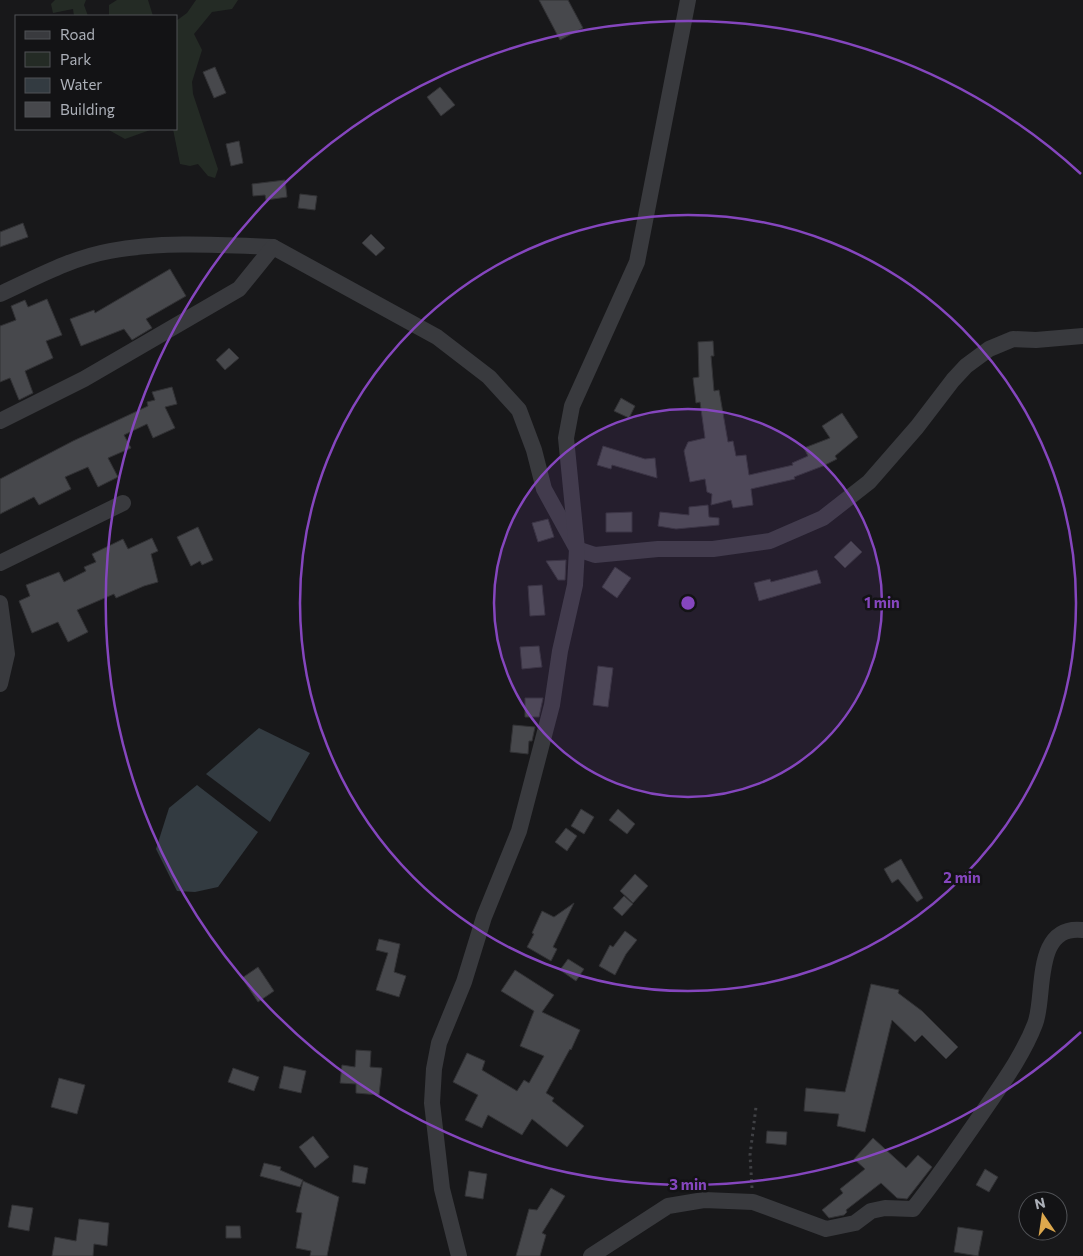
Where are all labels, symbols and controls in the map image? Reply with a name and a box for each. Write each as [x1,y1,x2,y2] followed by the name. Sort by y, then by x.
[15,15,178,130] legend
[60,25,95,43] text: Road
[60,50,91,68] text: Park
[60,75,102,93] text: Water
[60,100,115,118] text: Building
[864,593,900,611] text: 1 min
[679,594,697,612] centre of rings
[943,868,981,886] text: 2 min
[669,1175,707,1193] text: 3 min
[1018,1191,1068,1241] north arrow
[1033,1193,1047,1212] text: N

